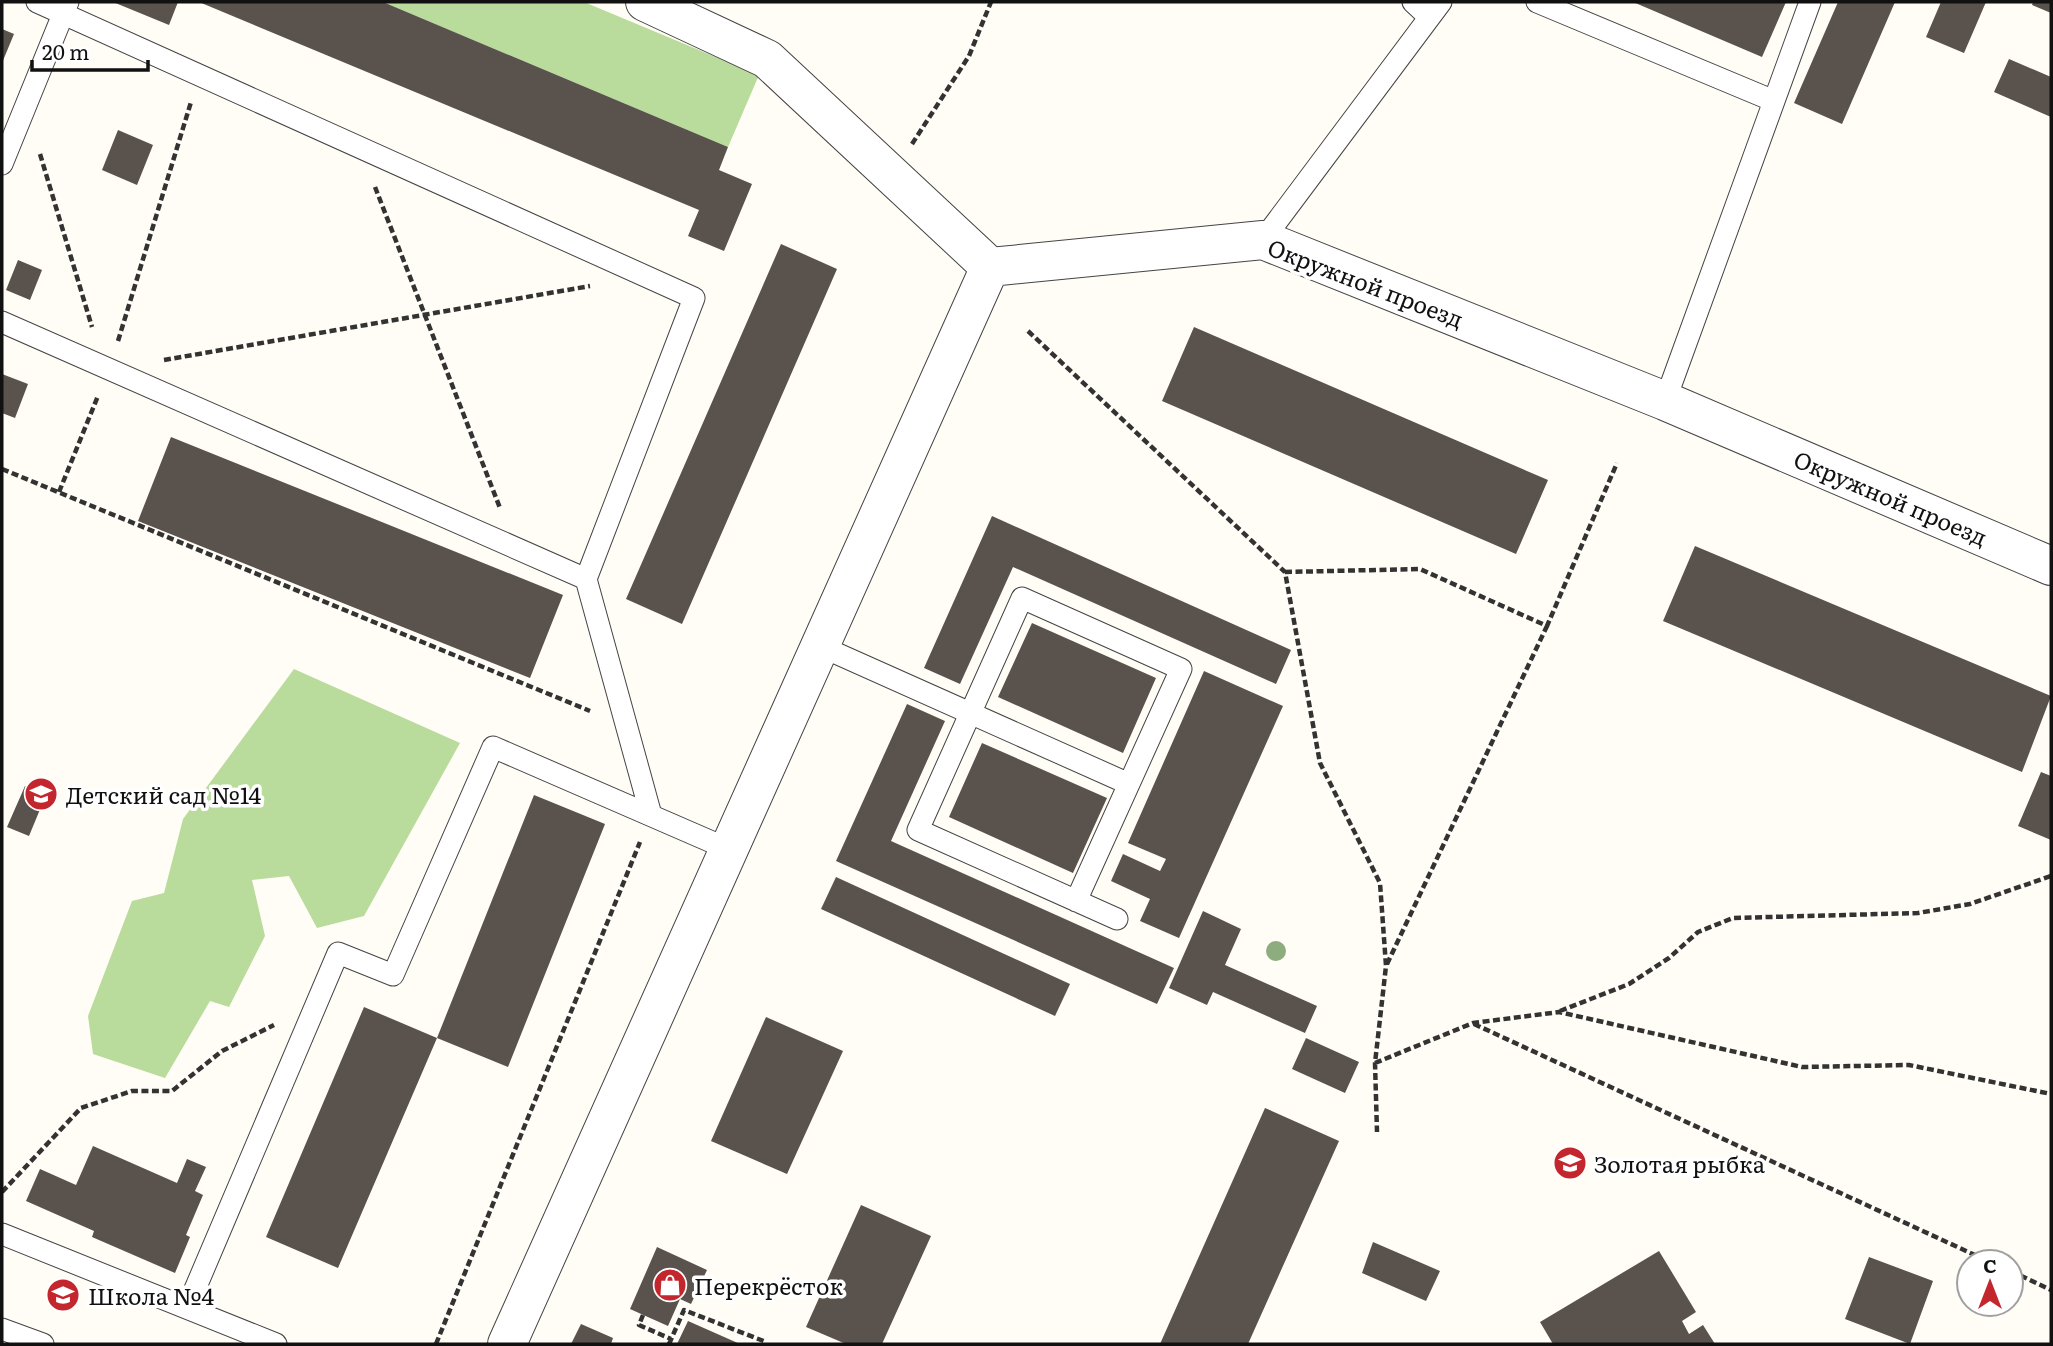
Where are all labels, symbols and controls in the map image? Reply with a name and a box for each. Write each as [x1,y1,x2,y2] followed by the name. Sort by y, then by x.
[32,28,147,72] scale bar
[42,35,89,66] text: 20 m
[1263,229,1469,335] street label: Окружной проезд
[1789,441,1993,553] street label: Окружной проезд
[22,775,60,813] school or university icon: Детский сад №14
[66,777,261,811] place label: Детский сад №14
[1551,1144,1589,1182] school or university icon: Золотая рыбка
[1594,1146,1766,1180] place label: Золотая рыбка
[1955,1248,2025,1318] north arrow
[1983,1251,1997,1279] text: С
[651,1266,689,1304] shop icon: Перекрёсток
[694,1268,843,1302] place label: Перекрёсток
[44,1276,82,1314] school or university icon: Школа №4
[88,1278,215,1312] place label: Школа №4

